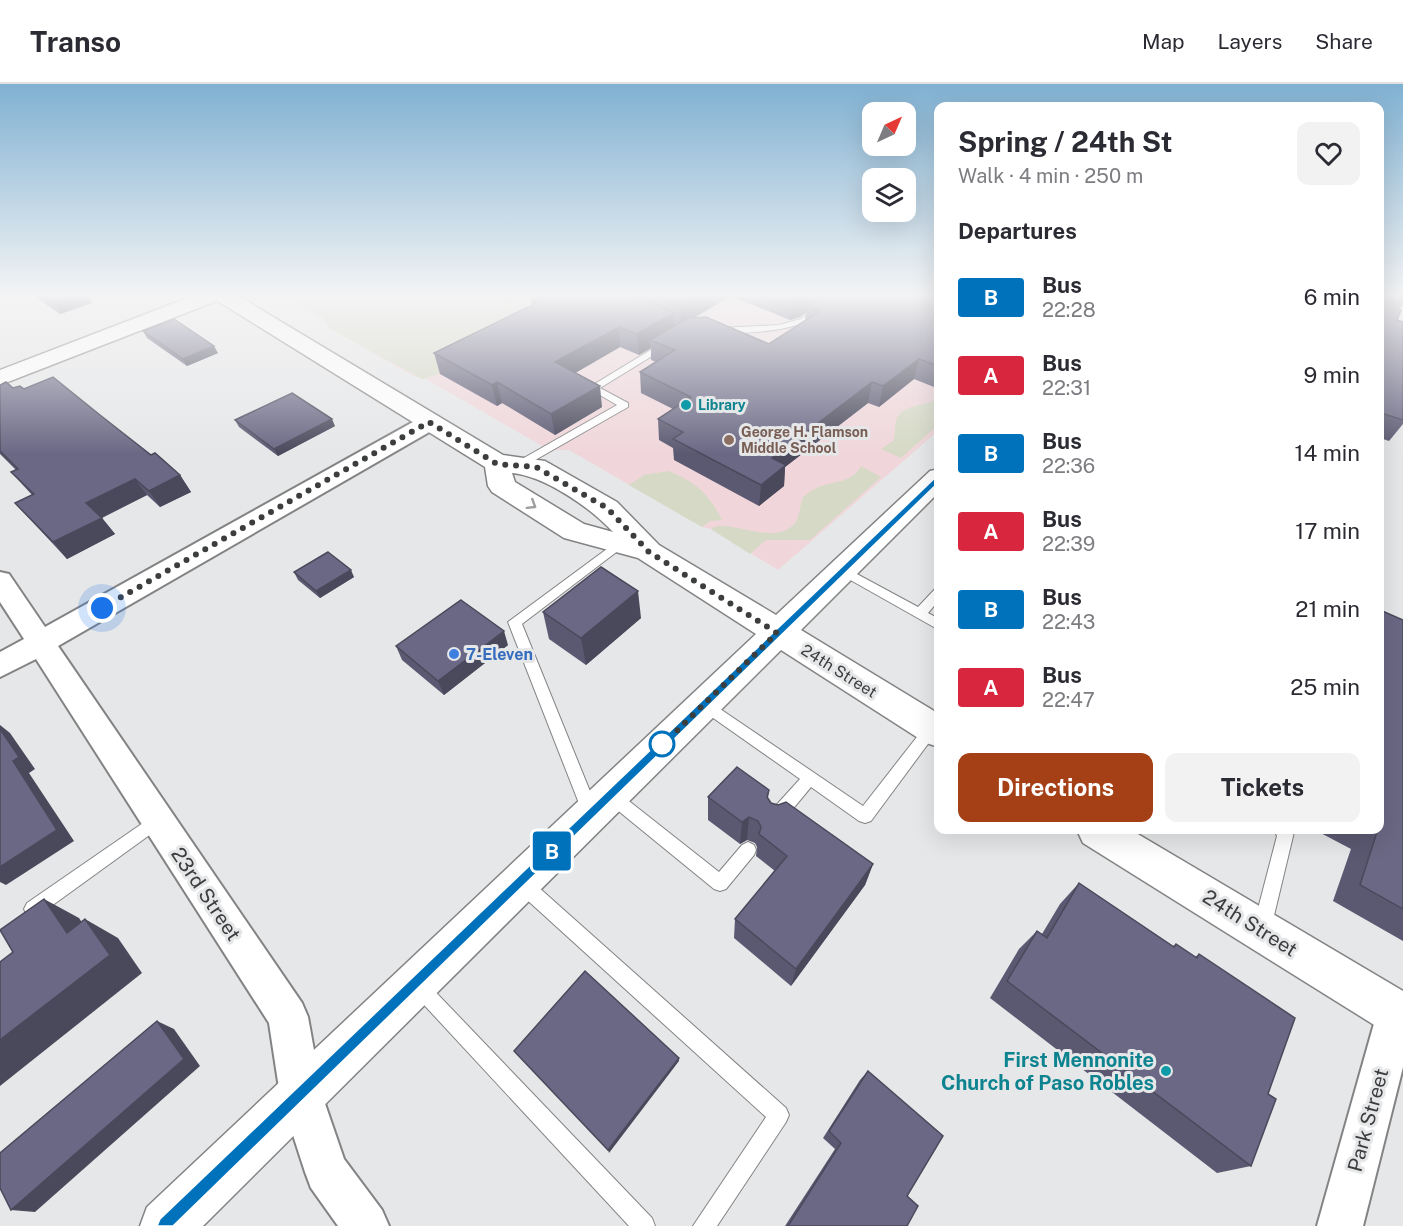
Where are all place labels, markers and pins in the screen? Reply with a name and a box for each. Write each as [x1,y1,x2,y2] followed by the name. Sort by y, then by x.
[698,397,746,413] place label: Library
[679,398,693,412] marker: Library
[741,424,868,456] place label: George H. Flamson Middle School
[722,433,736,447] marker: George H. Flamson Middle School
[466,645,533,664] place label: 7-Eleven
[447,647,461,661] marker: 7-Eleven
[649,731,675,757] unlabelled marker
[941,1048,1154,1095] place label: First Mennonite Church of Paso Robles
[1159,1064,1173,1078] marker: First Mennonite Church of Paso Robles

